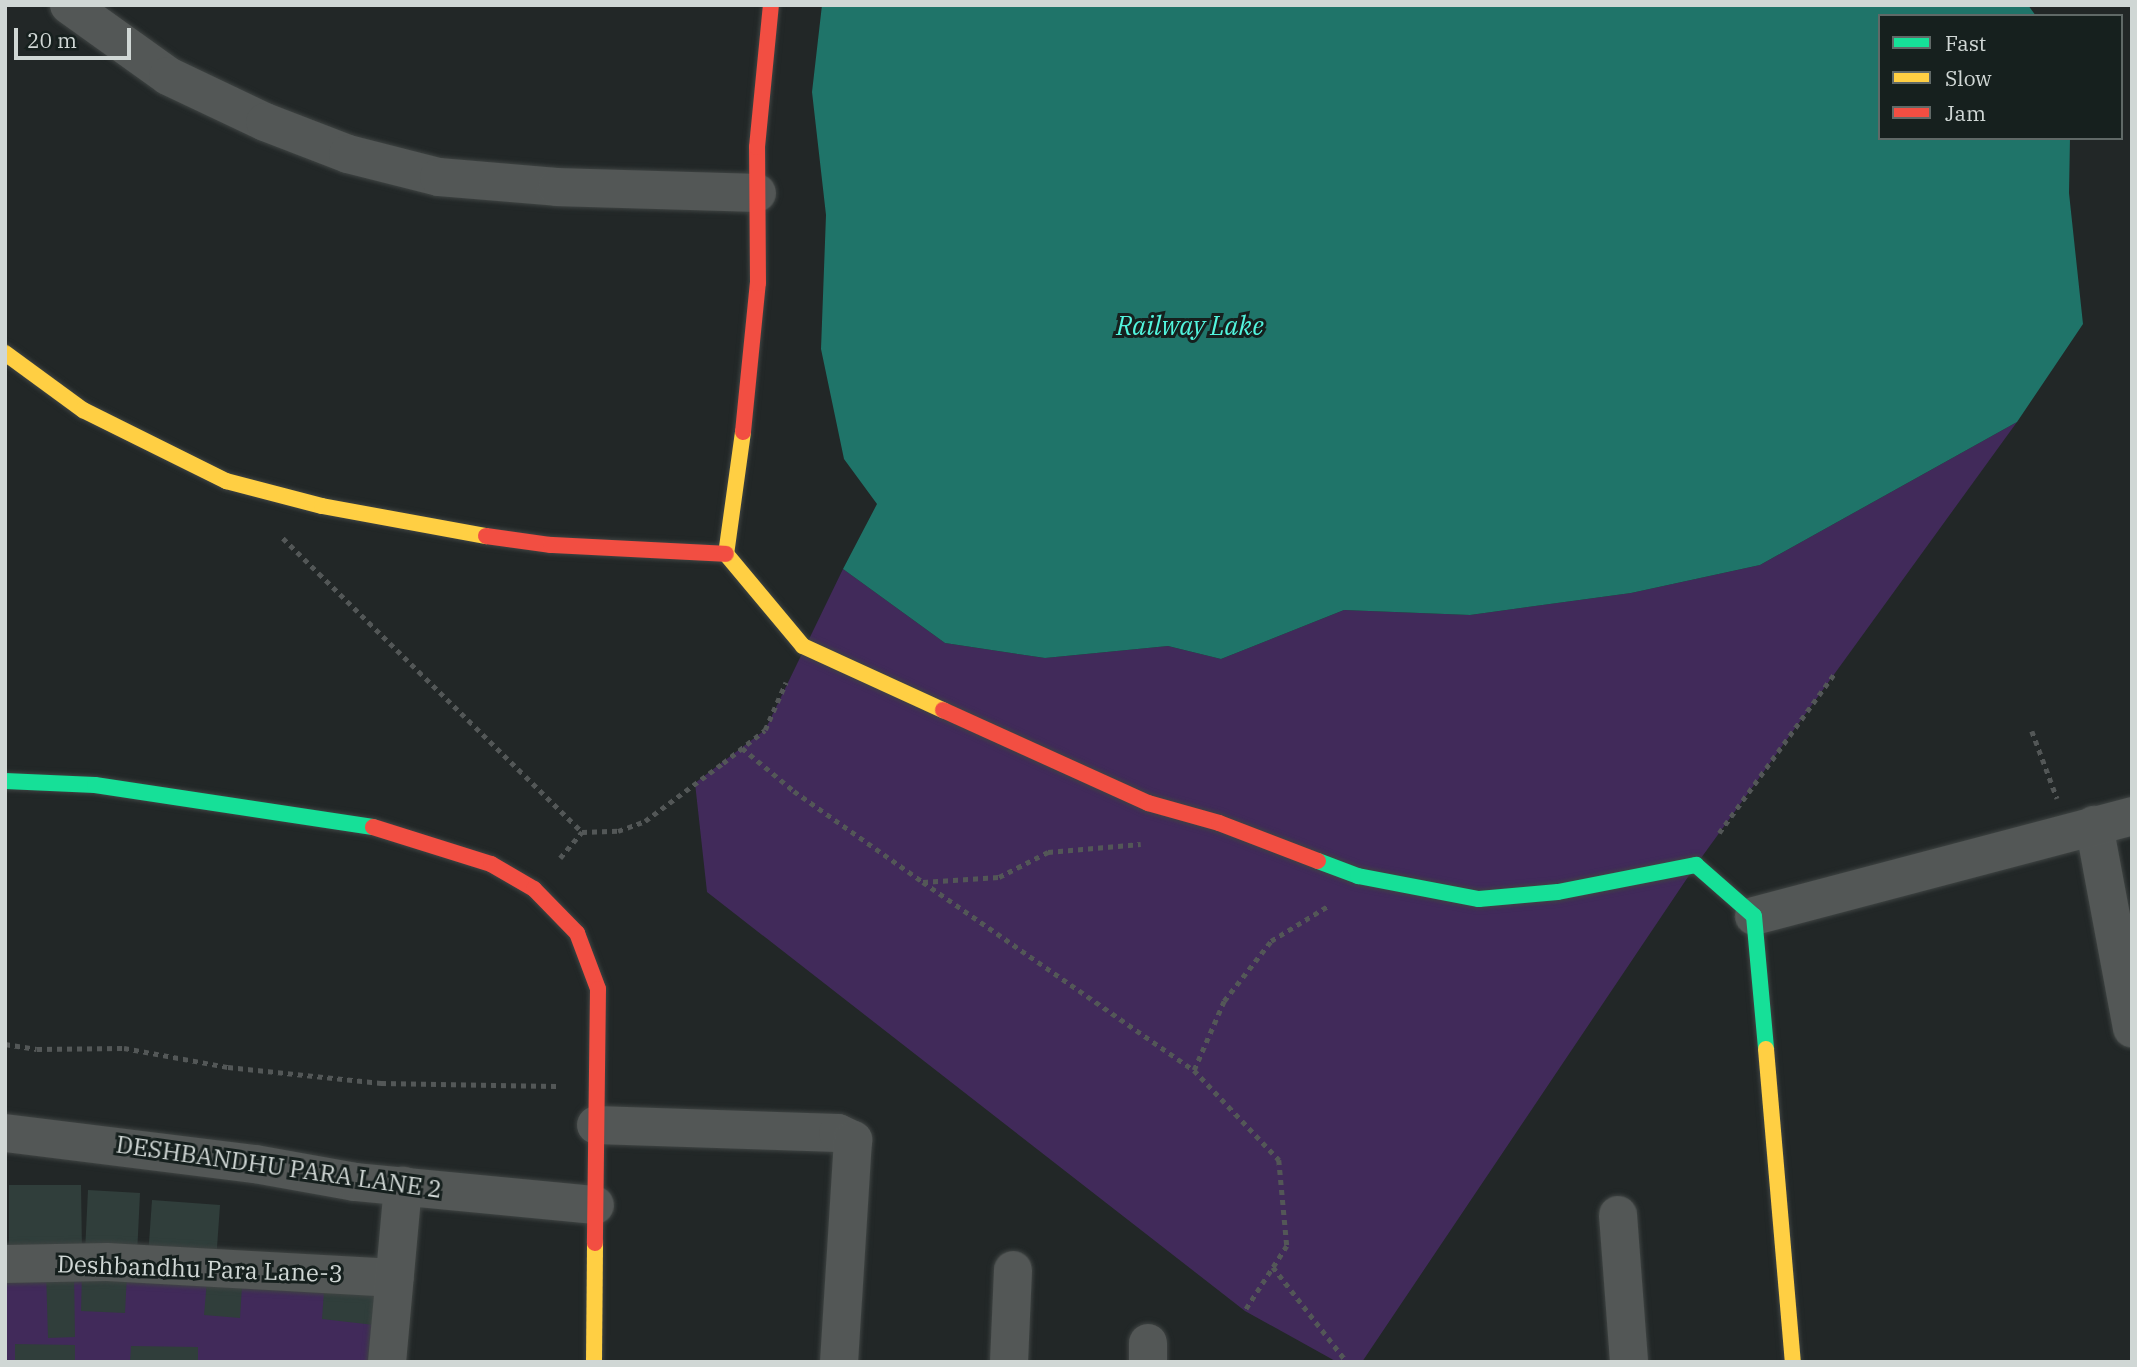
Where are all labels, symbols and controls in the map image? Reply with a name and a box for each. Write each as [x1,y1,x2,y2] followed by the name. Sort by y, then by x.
[18,14,135,58] scale bar
[1878,14,2123,140] legend
[27,26,77,54] text: 20 m
[1945,29,1986,57] text: Fast
[1945,64,1992,92] text: Slow
[1945,99,1986,127] text: Jam
[1116,310,1264,342] water label: Railway Lake
[114,1130,444,1204] street label: DESHBANDHU PARA LANE 2
[56,1250,344,1288] street label: Deshbandhu Para Lane-3

